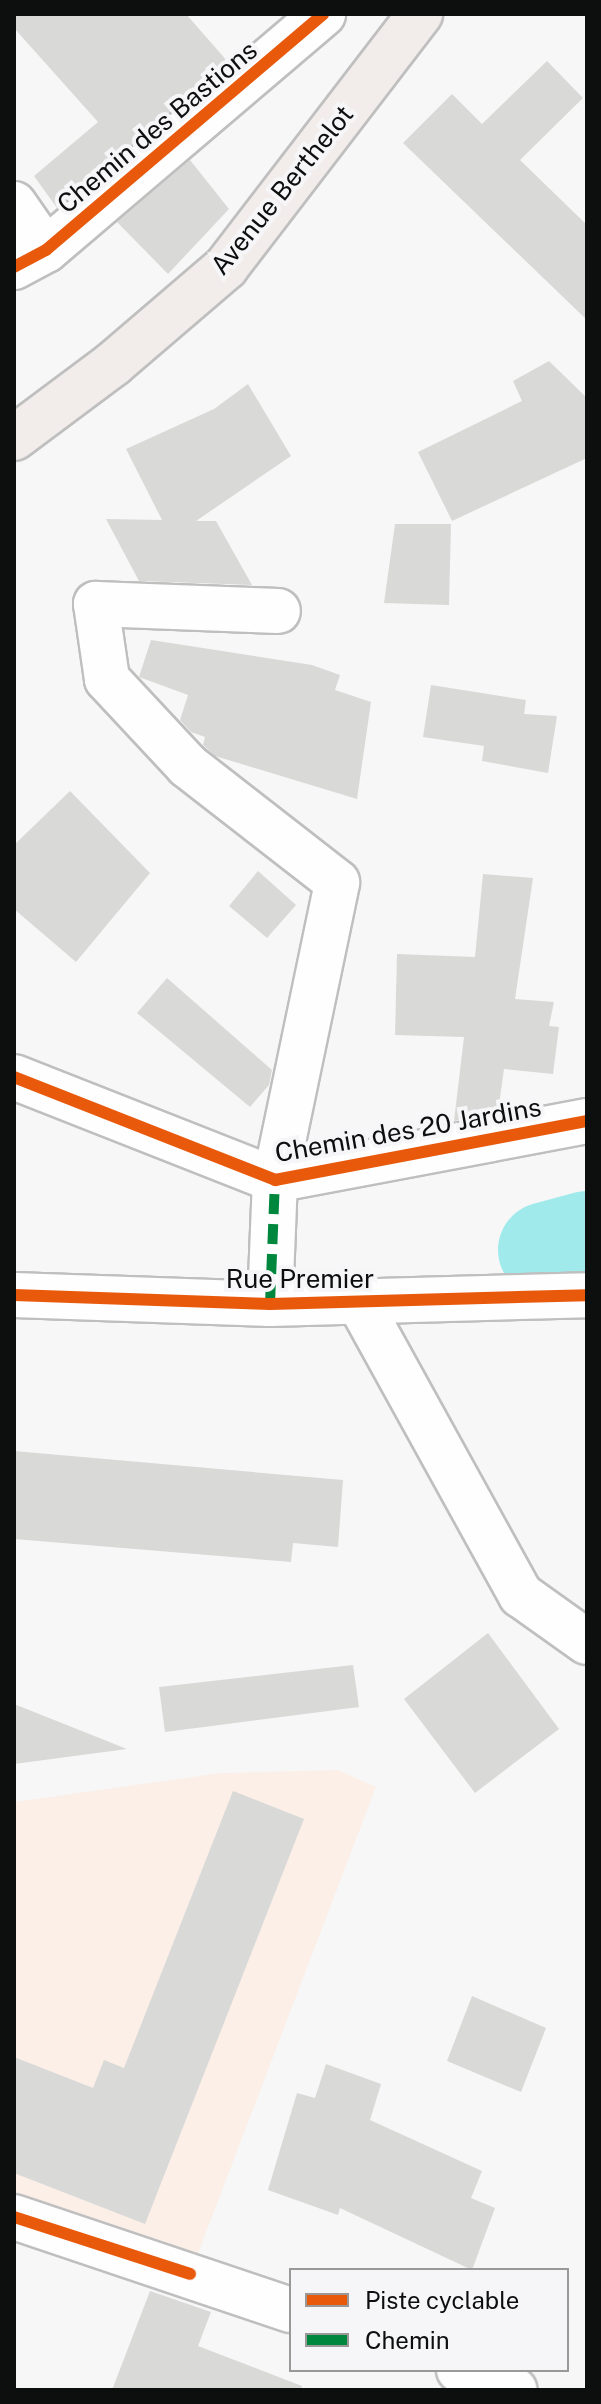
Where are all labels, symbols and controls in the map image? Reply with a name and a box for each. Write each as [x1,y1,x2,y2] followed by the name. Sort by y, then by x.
[51,34,263,220] street label: Chemin des Bastions
[204,99,360,281] street label: Avenue Berthelot
[272,1091,544,1169] street label: Chemin des 20 Jardins
[226,1263,374,1295] street label: Rue Premier
[289,2268,569,2372] legend
[365,2286,519,2314] text: Piste cyclable
[365,2326,450,2354] text: Chemin

